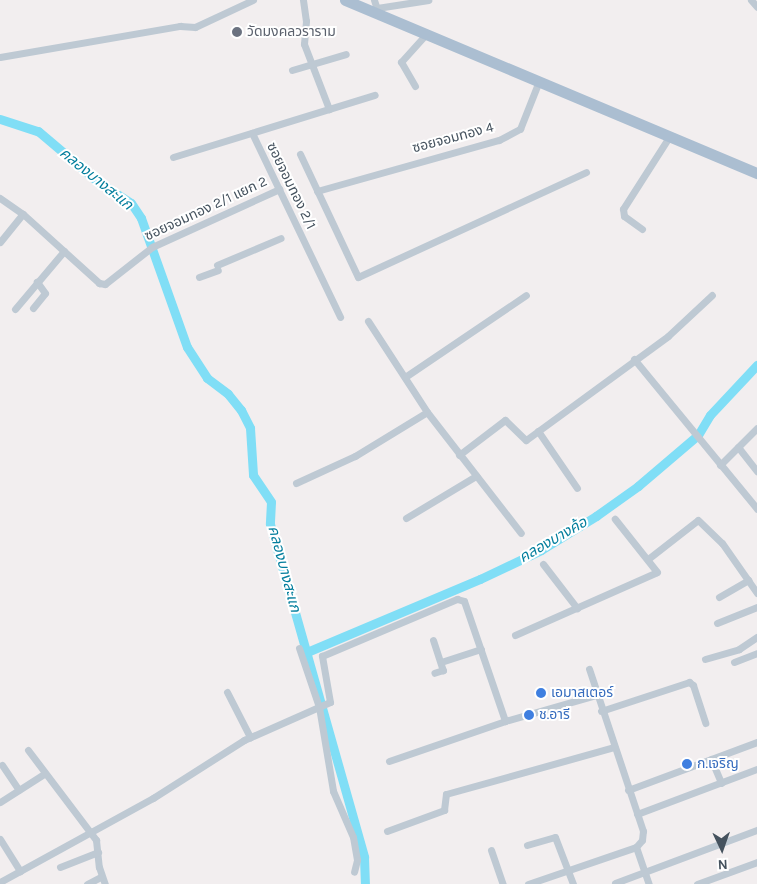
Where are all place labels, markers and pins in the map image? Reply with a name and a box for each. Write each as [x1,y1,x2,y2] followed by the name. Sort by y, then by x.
[247,24,336,40] place label: วัดมงคลวราราม
[231,26,243,38] marker: วัดมงคลวราราม
[551,685,613,701] place label: เอมาสเตอร์
[535,687,547,699] marker: เอมาสเตอร์
[539,707,570,723] place label: ช.อารี
[523,709,535,721] marker: ช.อารี
[697,756,739,772] place label: ก.เจริญ
[681,758,693,770] marker: ก.เจริญ

